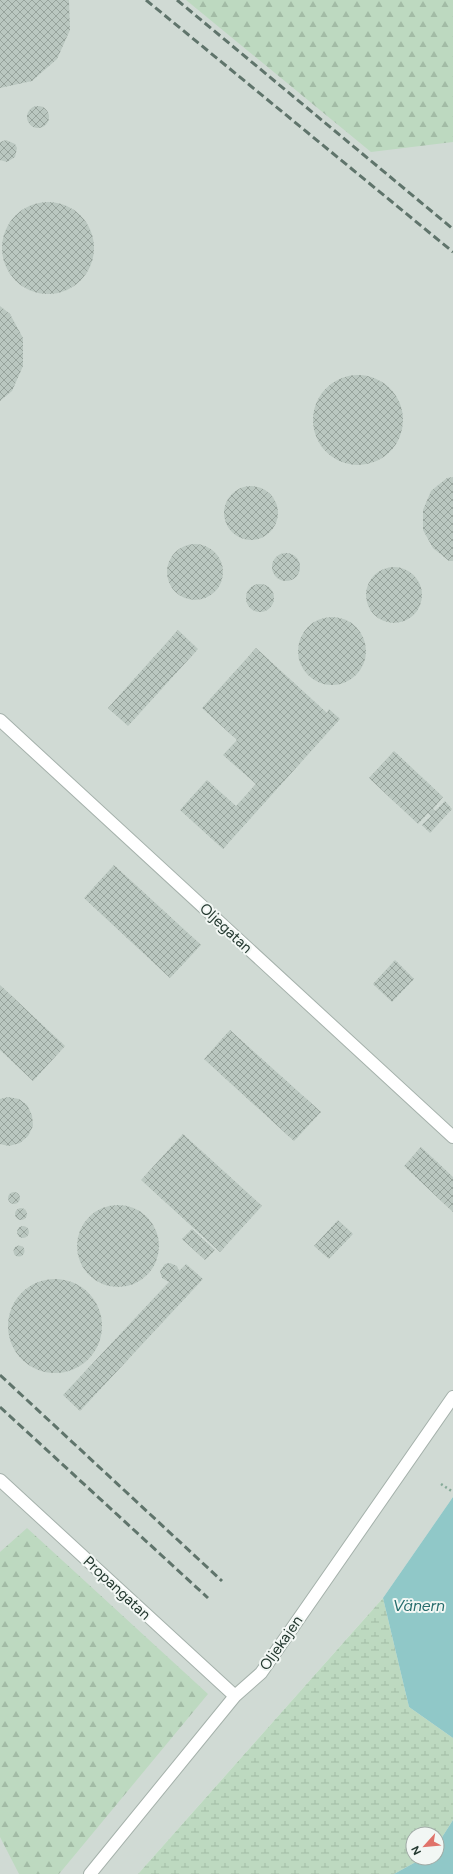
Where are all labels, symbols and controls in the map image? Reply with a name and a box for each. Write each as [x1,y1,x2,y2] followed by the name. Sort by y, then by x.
[196,899,256,957] street label: Oljegatan
[80,1552,154,1624] street label: Propangatan
[393,1596,445,1615] water label: Vänern
[256,1612,306,1674] street label: Oljekajen
[405,1826,445,1866] north arrow
[409,1844,424,1857] text: N

